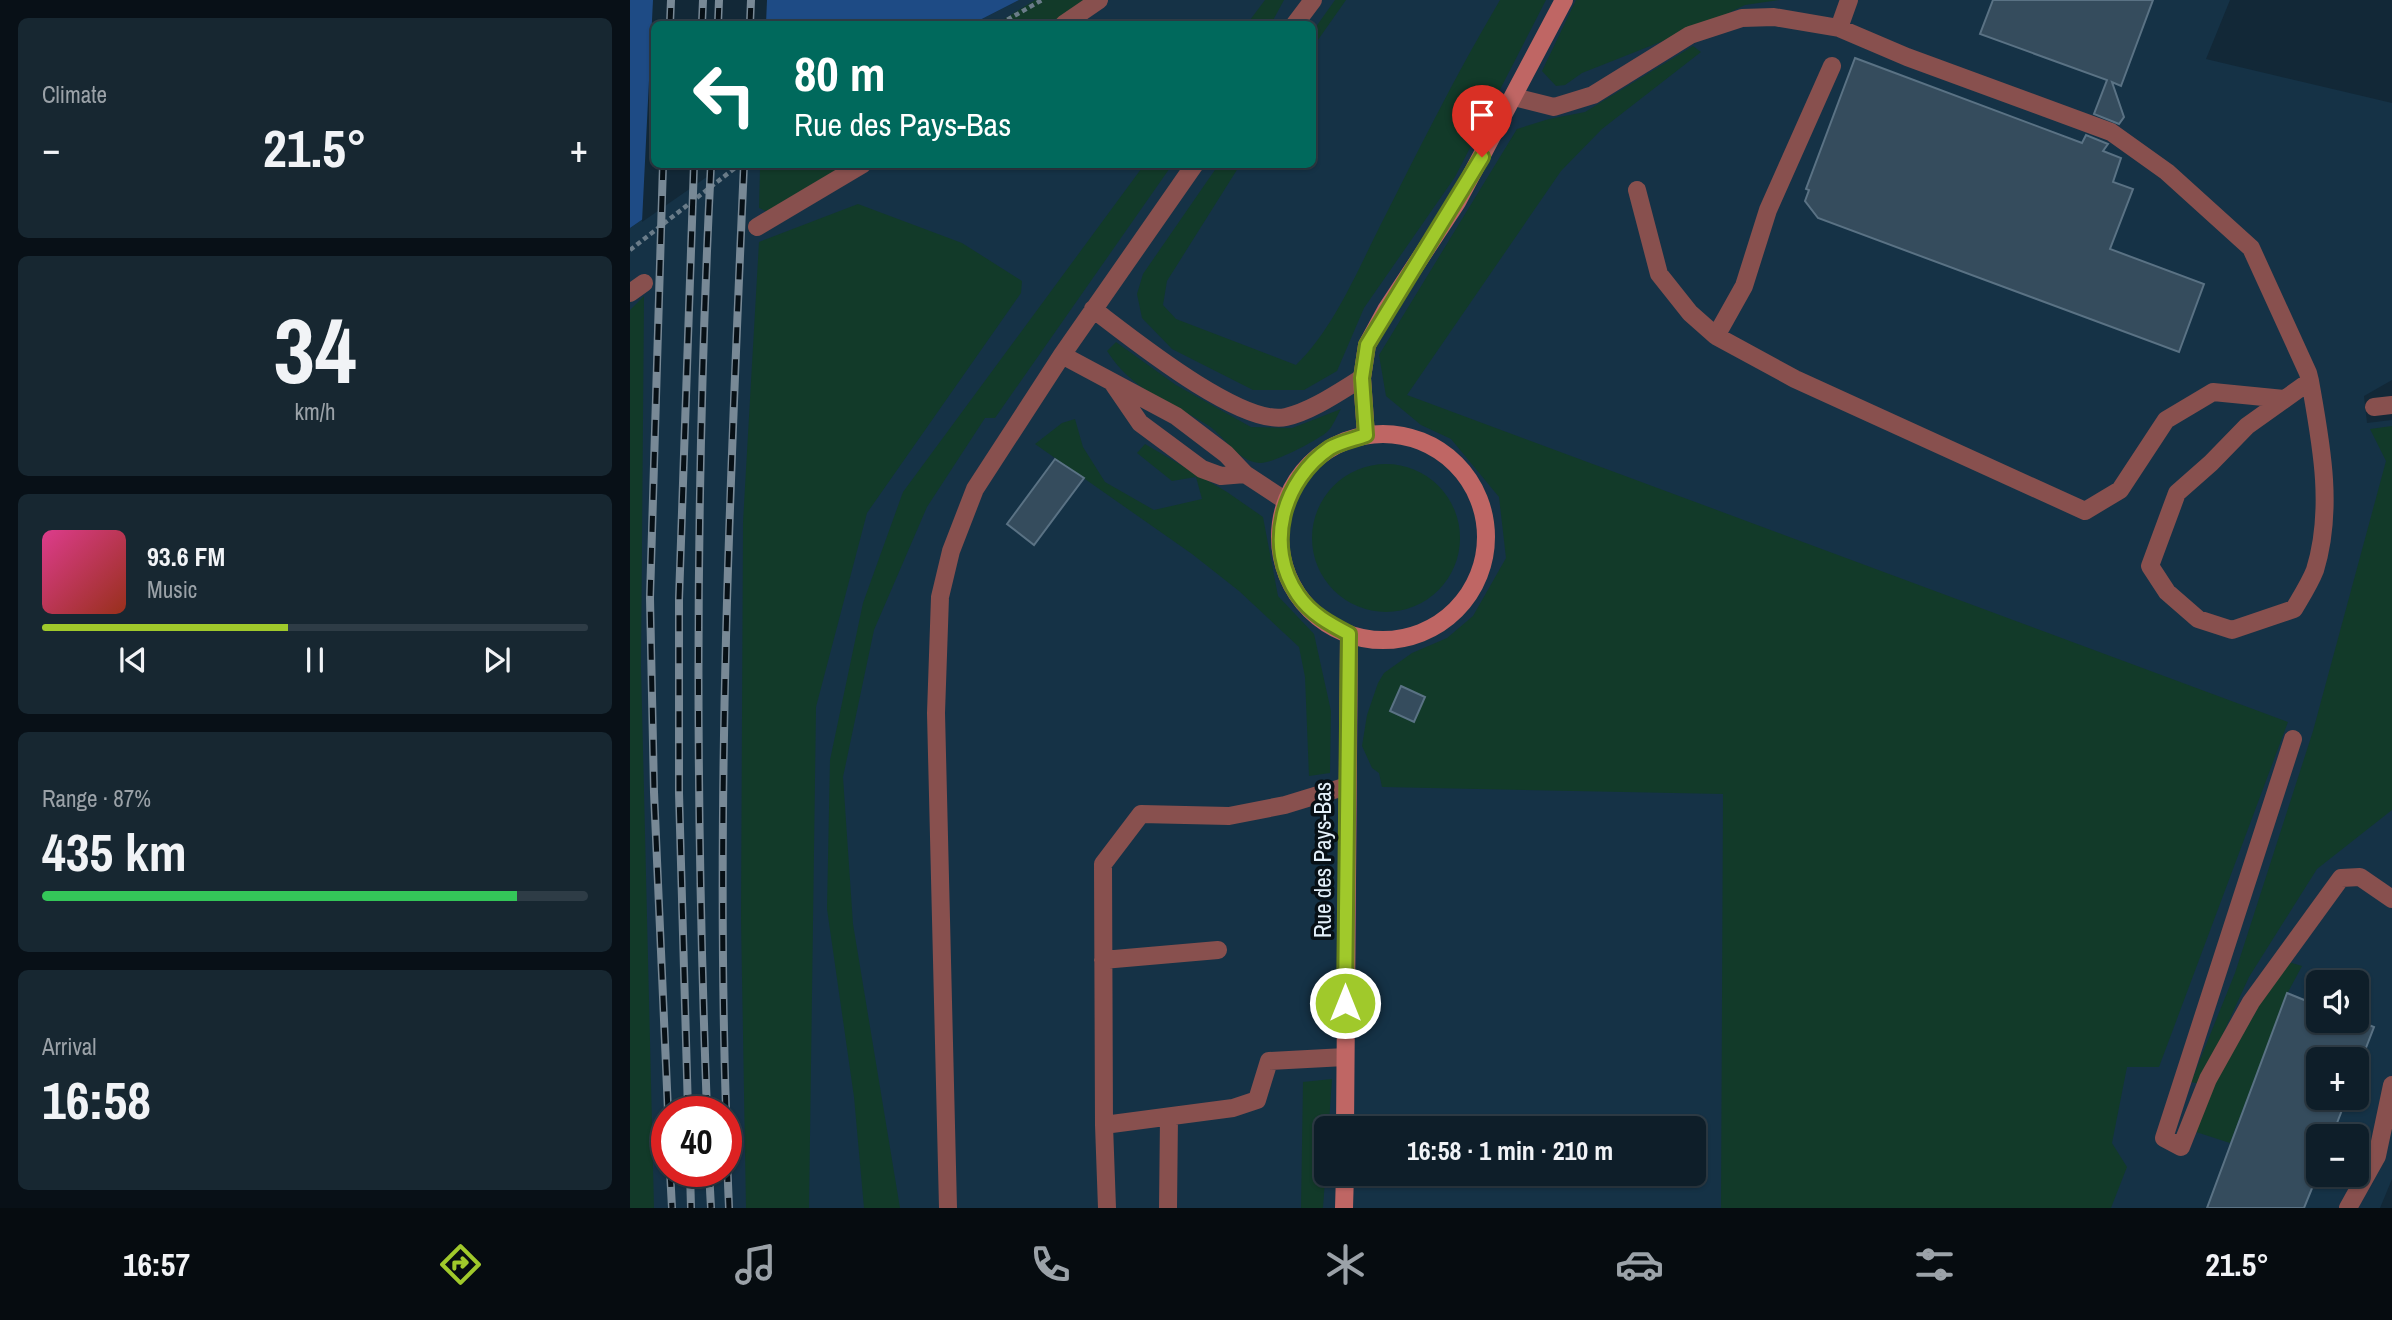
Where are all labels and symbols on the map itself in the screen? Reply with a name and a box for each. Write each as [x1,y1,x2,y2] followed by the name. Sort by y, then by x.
[1452,85,1512,157] pin
[1307,782,1338,938] street label: Rue des Pays-Bas
[1308,966,1382,1040] position arrow
[651,1096,742,1187] speed limit sign: 40

